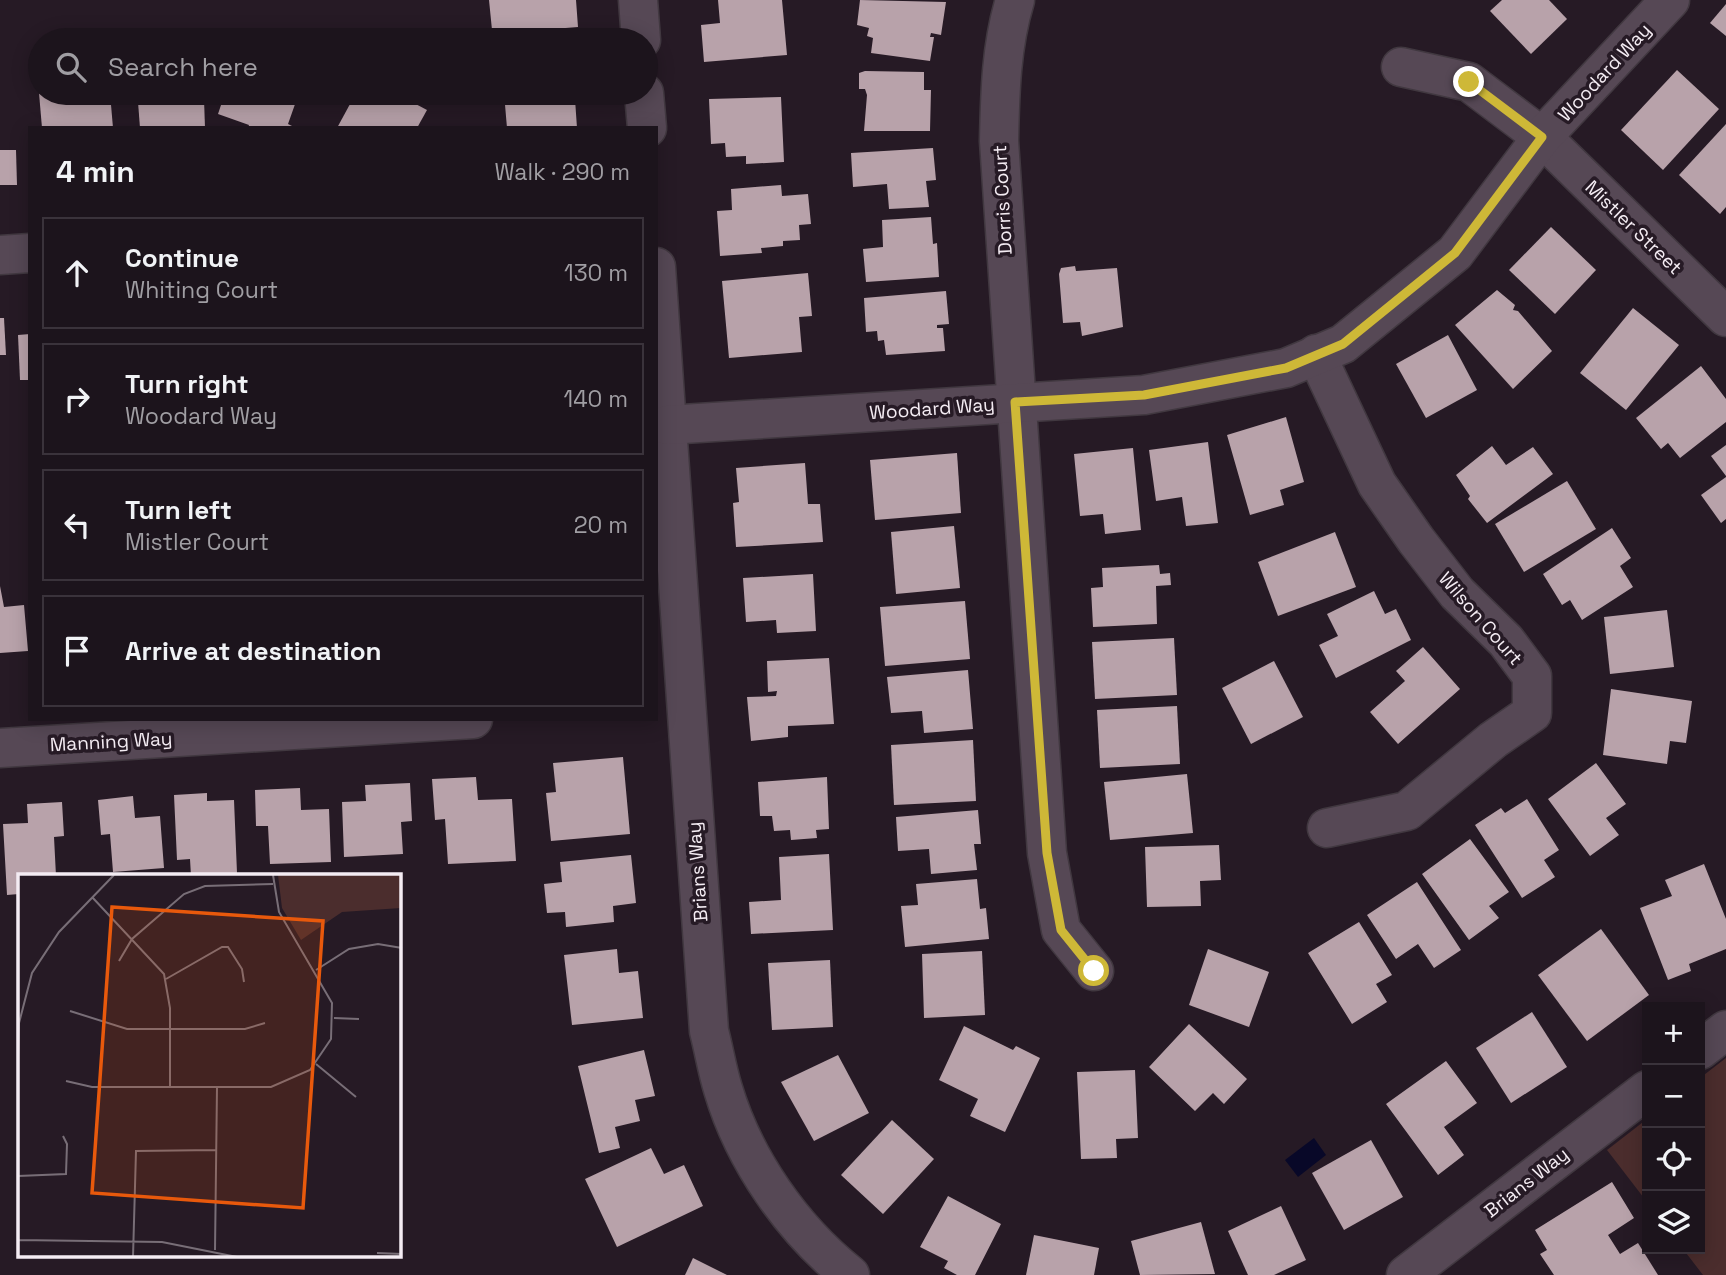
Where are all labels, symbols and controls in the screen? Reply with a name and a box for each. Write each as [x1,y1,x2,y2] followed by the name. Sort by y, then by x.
[1552,18,1656,127] street label: Woodard Way
[28,28,658,105] search box
[52,48,90,86] icon: search
[108,50,258,84] text: Search here
[1453,66,1484,97] route end
[987,145,1018,255] street label: Dorris Court
[56,152,135,191] text: 4 min
[494,157,630,187] text: Walk · 290 m
[1580,175,1688,280] street label: Mistler Street
[125,241,239,275] text: Continue
[58,254,96,292] icon: ahead
[564,258,628,288] text: 130 m
[125,275,278,305] text: Whiting Court
[125,367,249,401] text: Turn right
[58,380,96,418] icon: right
[564,384,628,414] text: 140 m
[869,392,996,425] street label: Woodard Way
[125,401,277,431] text: Woodard Way
[125,493,232,527] text: Turn left
[58,506,96,544] icon: left
[574,510,628,540] text: 20 m
[125,527,269,557] text: Mistler Court
[1433,566,1528,670] street label: Wilson Court
[58,632,96,670] icon: arrive
[125,634,382,668] text: Arrive at destination
[49,726,173,757] street label: Manning Way
[682,821,713,923] street label: Brians Way
[18,874,401,1258] inset map
[1078,955,1109,986] route start
[1642,1002,1705,1254] map controls
[1642,1002,1705,1065] button: +
[1642,1065,1705,1128] button: −
[1642,1128,1705,1191] button: locate
[1479,1142,1574,1223] street label: Brians Way
[1642,1191,1705,1254] button: layers

